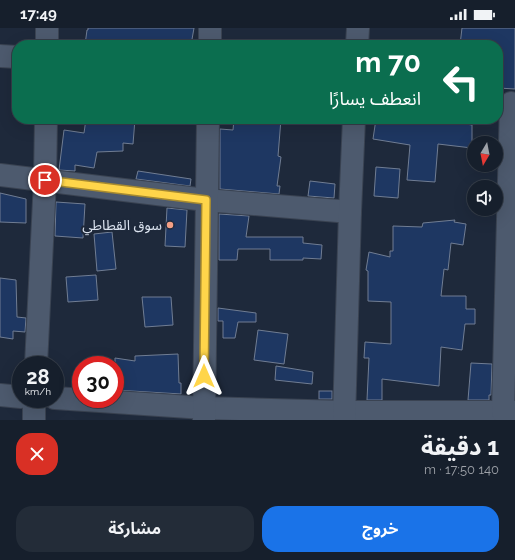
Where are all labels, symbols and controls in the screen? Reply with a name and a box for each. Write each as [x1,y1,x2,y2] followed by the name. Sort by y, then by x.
[20,5,57,23] text: 17:49
[355,46,421,79] text: 70 m
[435,56,487,108] icon: left
[329,88,421,109] text: انعطف يسارًا
[467,136,503,172] north arrow
[467,136,503,216] map controls
[28,163,62,197] pin
[34,169,56,191] icon: arrive
[467,180,503,216] button: sound
[82,217,162,236] place label: سوق القطاطي
[165,220,175,230] marker: سوق القطاطي
[183,355,225,397] position arrow
[72,356,124,408] speed limit sign: 30
[26,365,50,389] text: 28
[25,386,51,397] text: km/h
[421,432,499,461] text: 1 دقيقة
[16,433,58,475] button: close
[424,462,499,477] text: 140 m · 17:50
[16,506,254,552] button: مشاركة
[262,506,499,552] button: خروج

